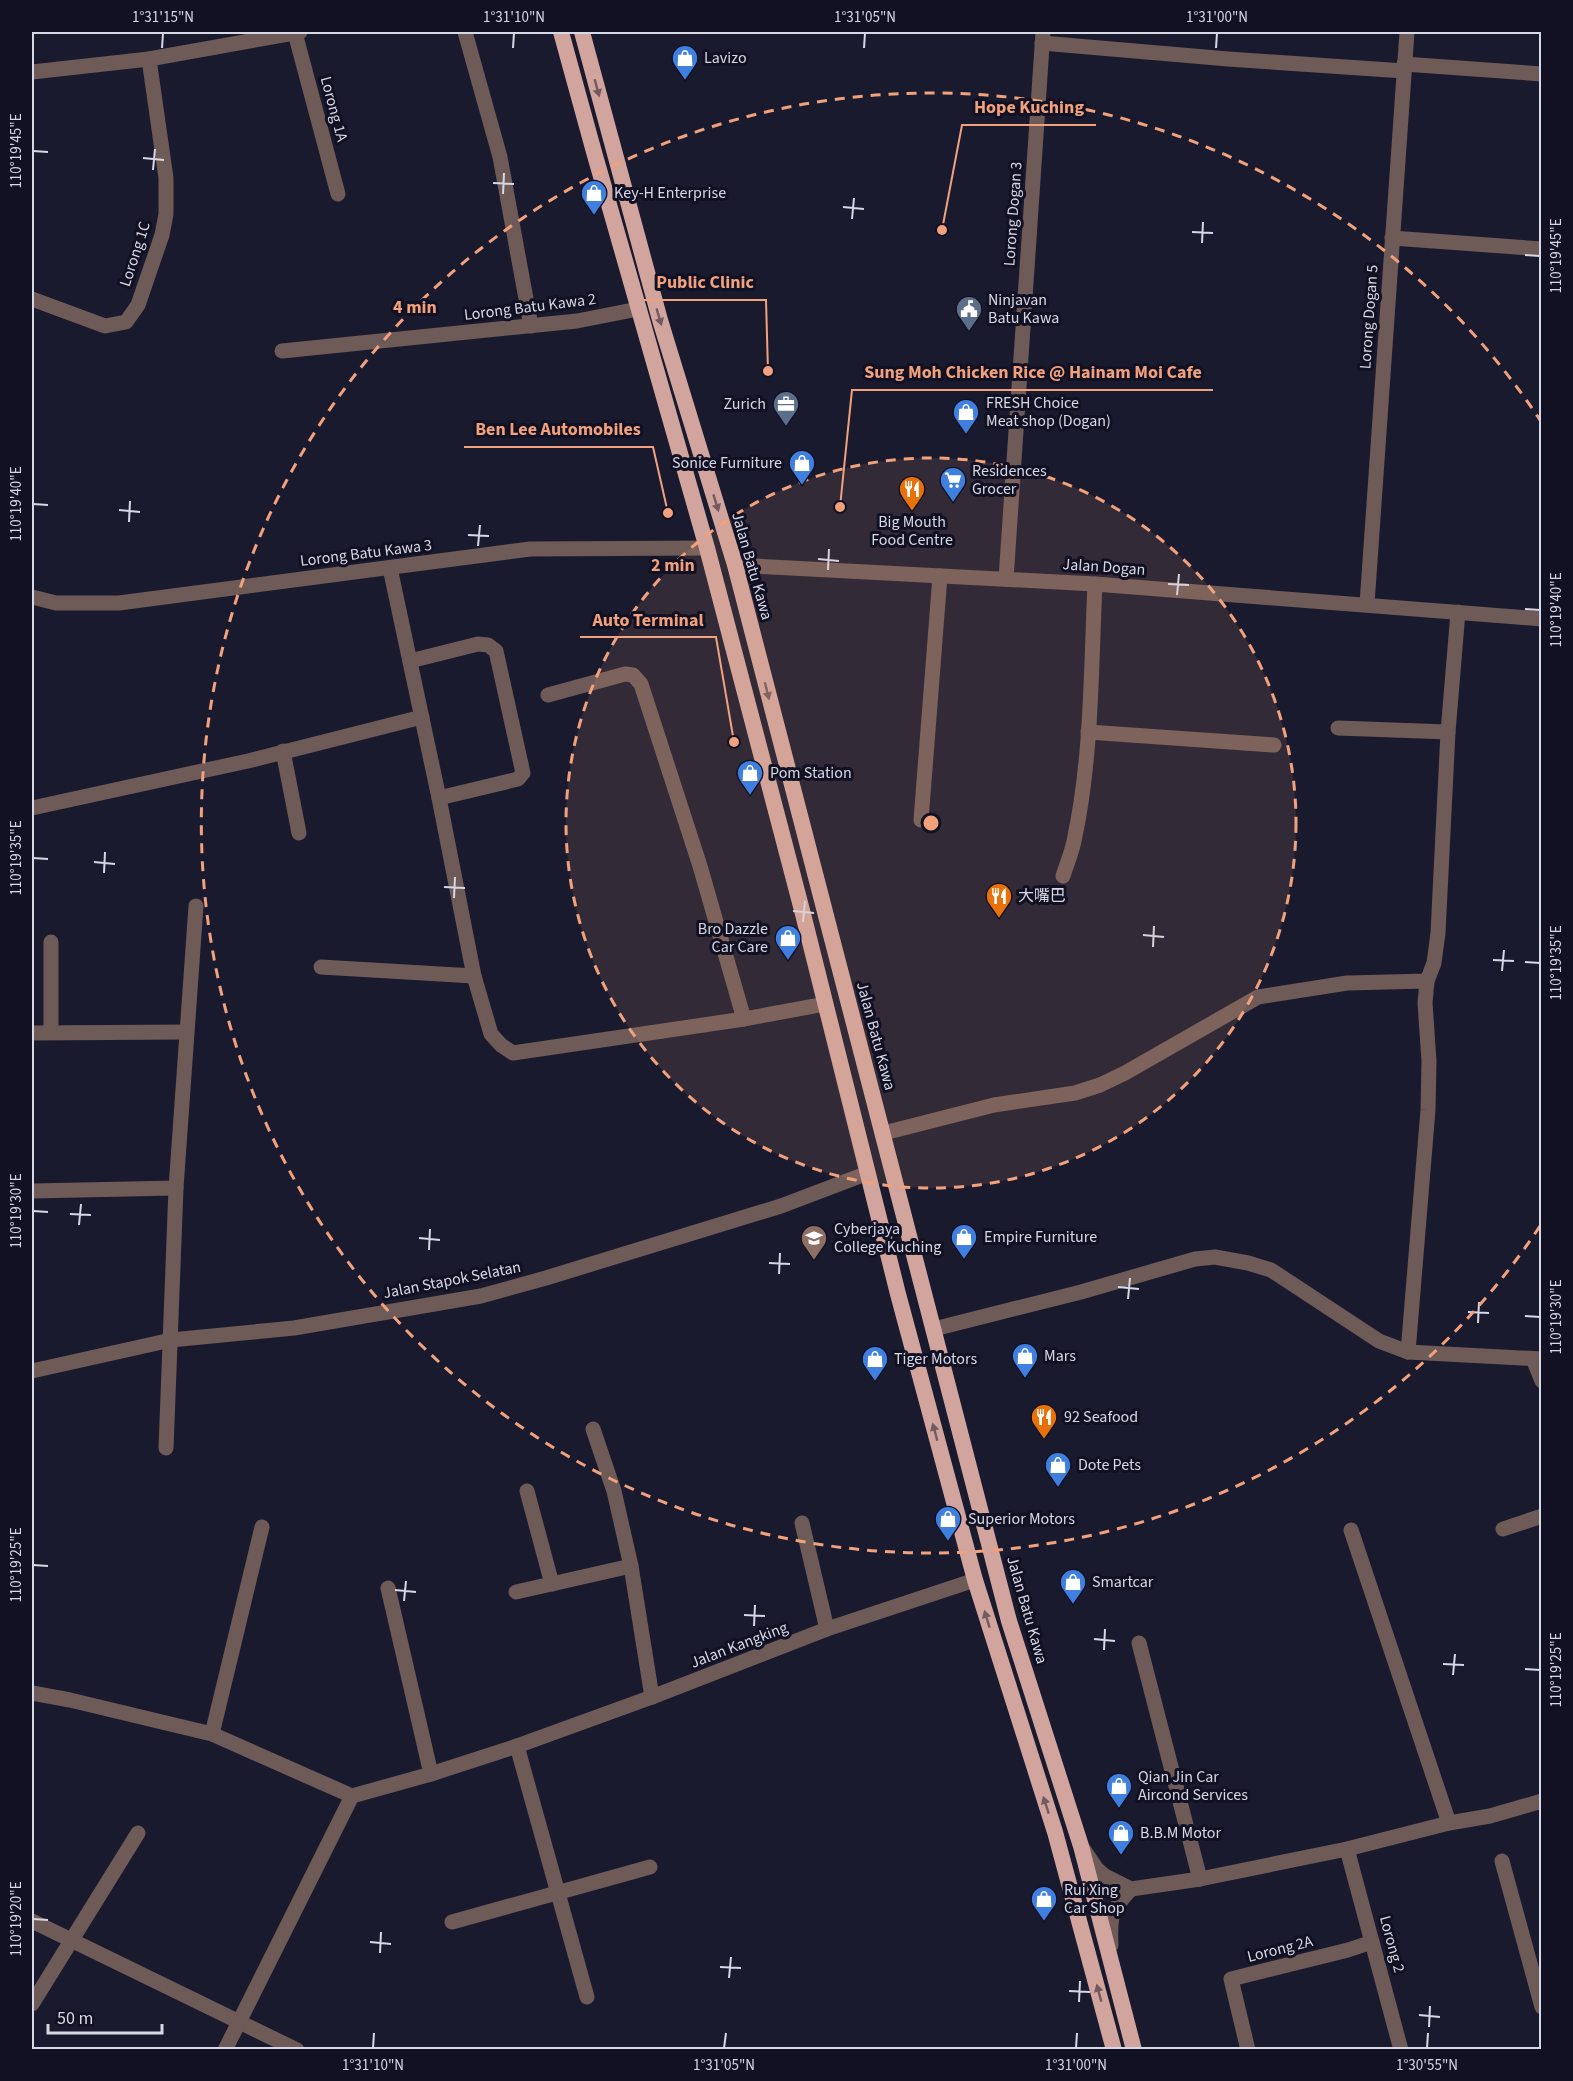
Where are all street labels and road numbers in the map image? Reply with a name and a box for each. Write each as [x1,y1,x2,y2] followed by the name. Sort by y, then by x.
[315,74,353,144] street label: Lorong 1A
[998,161,1028,267] street label: Lorong Dogan 3
[114,219,156,289] street label: Lorong 1C
[1354,264,1384,370] street label: Lorong Dogan 5
[463,288,597,326] street label: Lorong Batu Kawa 2
[726,510,778,622] street label: Jalan Batu Kawa
[299,534,433,572] street label: Lorong Batu Kawa 3
[1062,553,1146,581] street label: Jalan Dogan
[851,979,901,1093] street label: Jalan Batu Kawa
[381,1256,523,1304] street label: Jalan Stapok Selatan
[1001,1554,1053,1666] street label: Jalan Batu Kawa
[687,1616,791,1674] street label: Jalan Kangking
[1374,1913,1410,1975] street label: Lorong 2
[1245,1930,1315,1968] street label: Lorong 2A

